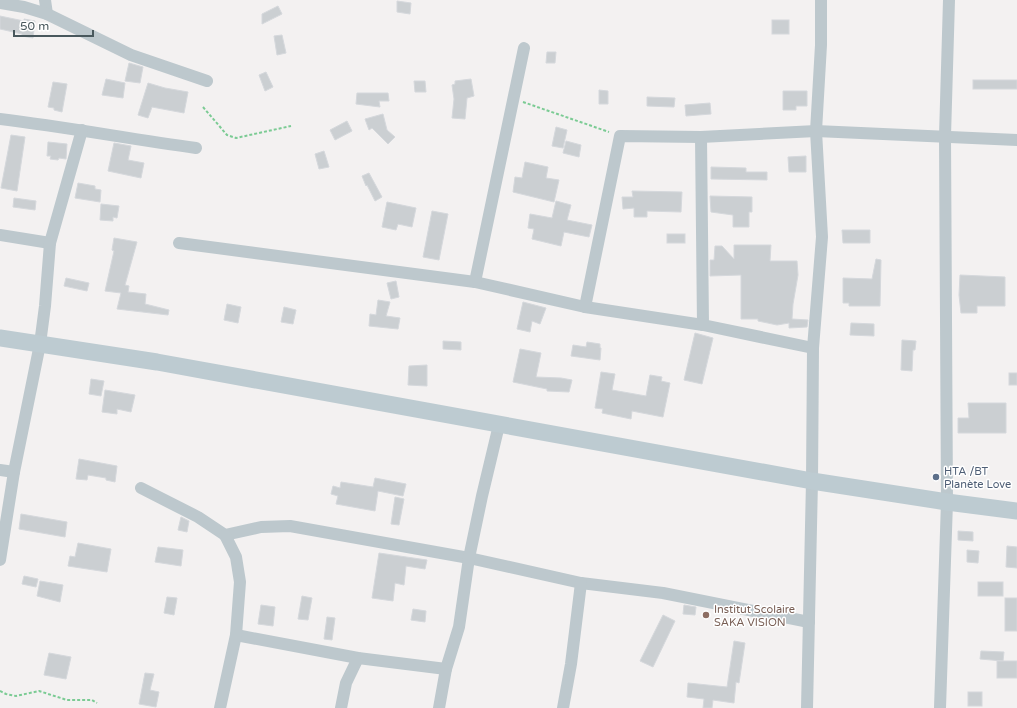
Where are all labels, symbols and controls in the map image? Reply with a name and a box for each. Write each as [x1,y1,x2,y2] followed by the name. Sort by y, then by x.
[14,12,93,38] scale bar
[20,19,49,33] text: 50 m
[944,465,1011,491] place label: HTA /BT Planète Love
[931,472,941,482] marker: HTA /BT Planète Love
[714,603,795,629] place label: Institut Scolaire SAKA VISION
[701,610,711,620] marker: Institut Scolaire SAKA VISION

